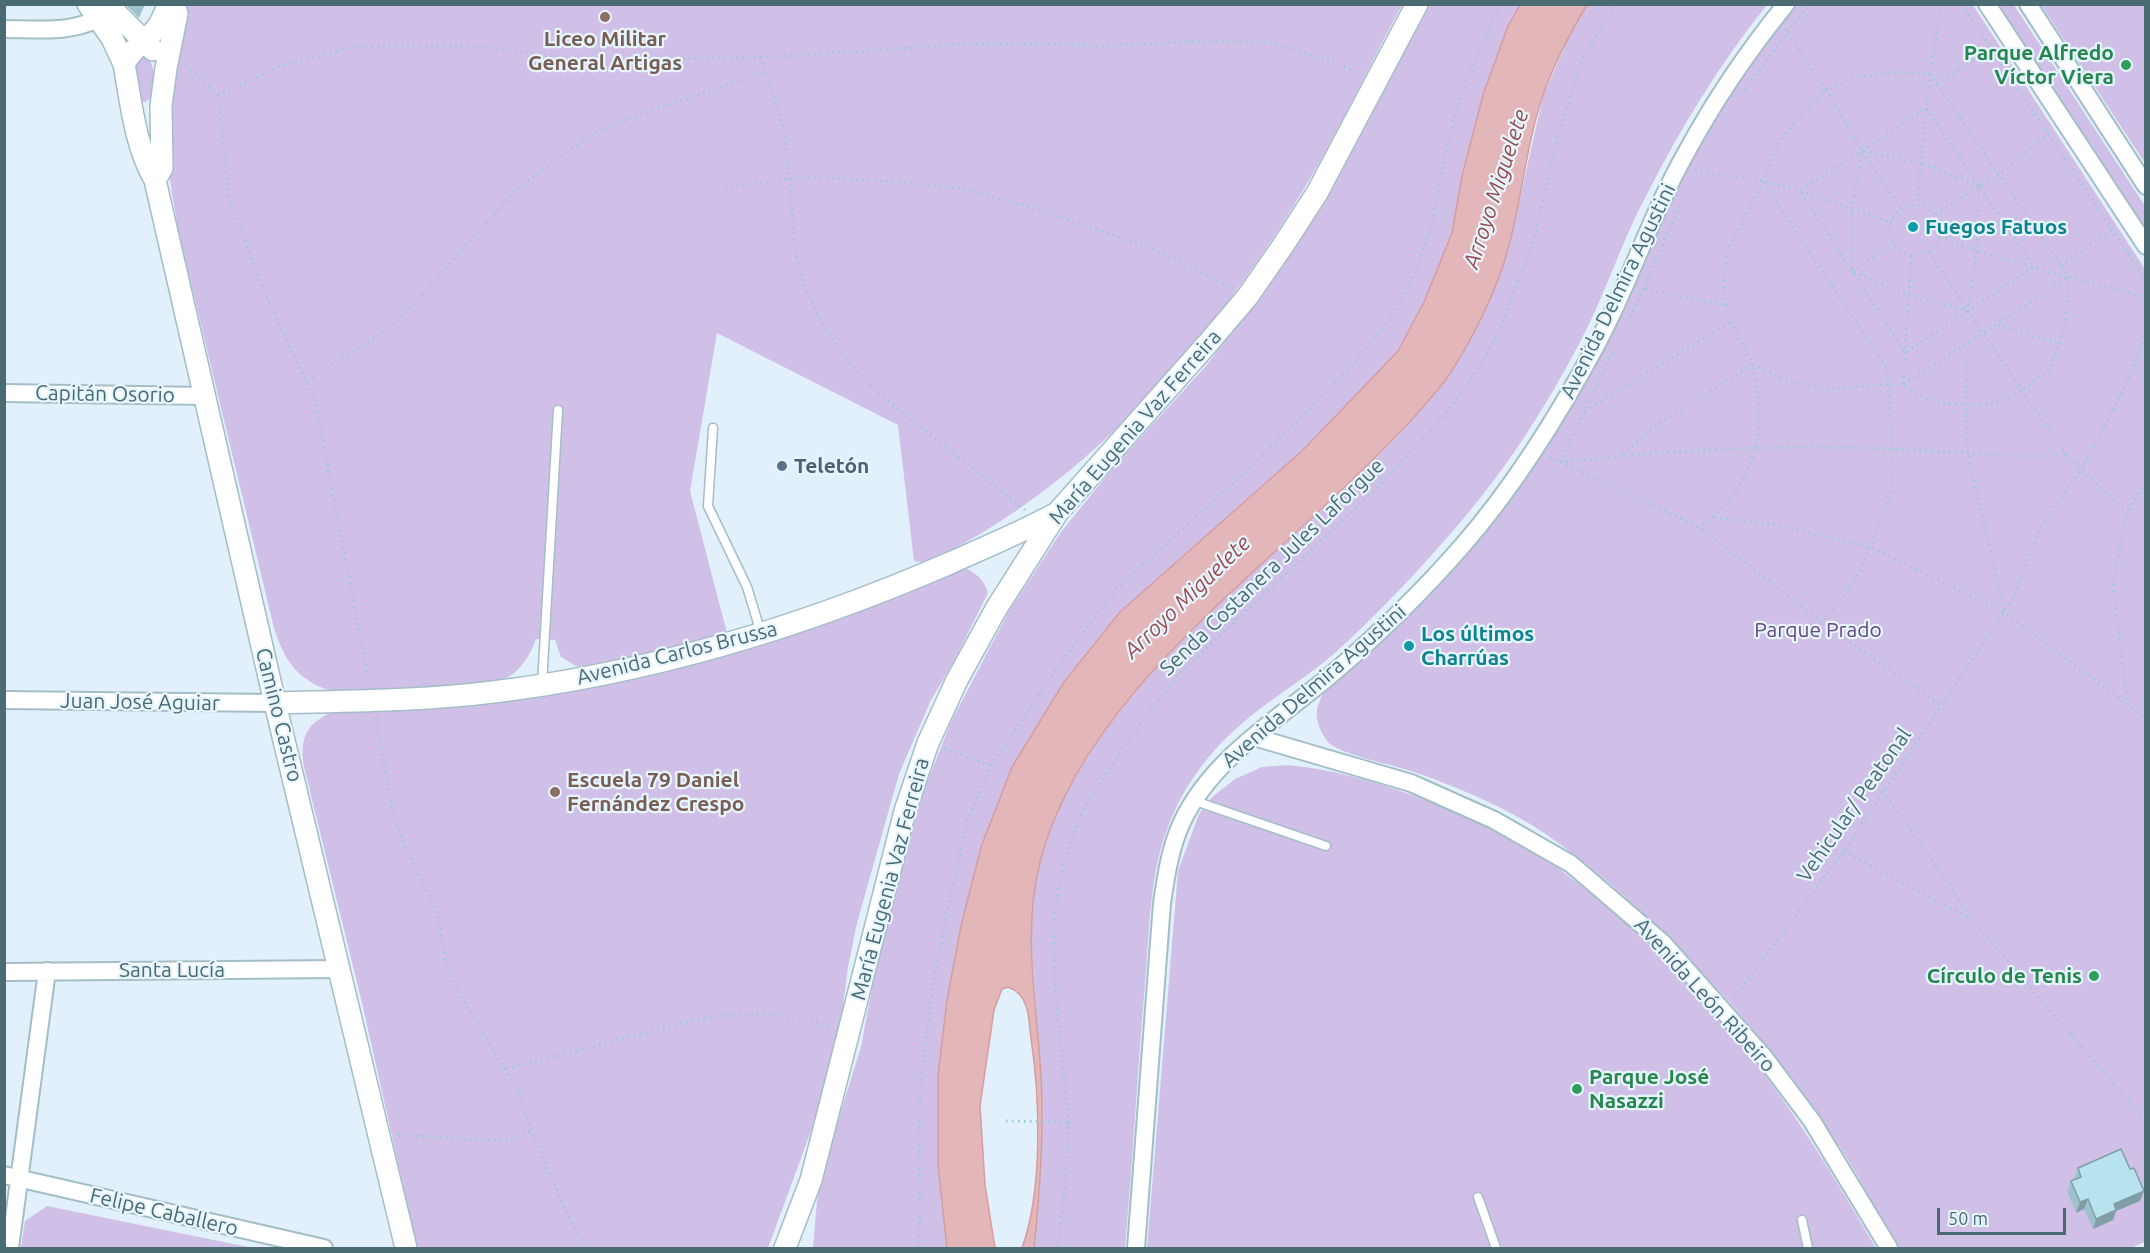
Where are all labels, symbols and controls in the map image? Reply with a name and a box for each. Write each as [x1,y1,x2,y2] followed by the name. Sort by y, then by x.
[598,10,612,24] marker: Liceo Militar General Artigas
[528,26,682,76] place label: Liceo Militar General Artigas
[1964,40,2114,90] place label: Parque Alfredo Víctor Viera
[2119,58,2133,72] marker: Parque Alfredo Víctor Viera
[1458,106,1534,272] water label: Arroyo Miguelete
[1555,179,1681,403] street label: Avenida Delmira Agustini
[1925,214,2067,240] place label: Fuegos Fatuos
[1906,220,1920,234] marker: Fuegos Fatuos
[1044,324,1226,530] street label: María Eugenia Vaz Ferreira
[35,380,175,408] street label: Capitán Osorio
[794,453,869,479] place label: Teletón
[1155,453,1389,681] street label: Senda Costanera Jules Laforgue
[775,459,789,473] marker: Teletón
[1118,530,1256,664] water label: Arroyo Miguelete
[1217,599,1411,773] street label: Avenida Delmira Agustini
[574,616,780,690] street label: Avenida Carlos Brussa
[1754,617,1882,643] park label: Parque Prado
[1421,621,1534,671] place label: Los últimos Charrúas
[1402,639,1416,653] marker: Los últimos Charrúas
[250,645,308,785] street label: Camino Castro
[60,688,220,716] street label: Juan José Aguiar
[1791,723,1917,887] street label: Vehicular/ Peatonal
[845,755,935,1003] street label: María Eugenia Vaz Ferreira
[567,767,744,817] place label: Escuela 79 Daniel Fernández Crespo
[548,785,562,799] marker: Escuela 79 Daniel Fernández Crespo
[1629,913,1781,1077] street label: Avenida León Ribeiro
[119,957,225,983] street label: Santa Lucía
[1927,963,2082,989] place label: Círculo de Tenis
[2087,969,2101,983] marker: Círculo de Tenis
[1589,1064,1709,1114] place label: Parque José Nasazzi
[1570,1082,1584,1096] marker: Parque José Nasazzi
[87,1183,241,1241] street label: Felipe Caballero
[1940,1196,2069,1234] scale bar
[1948,1208,1988,1228] text: 50 m

